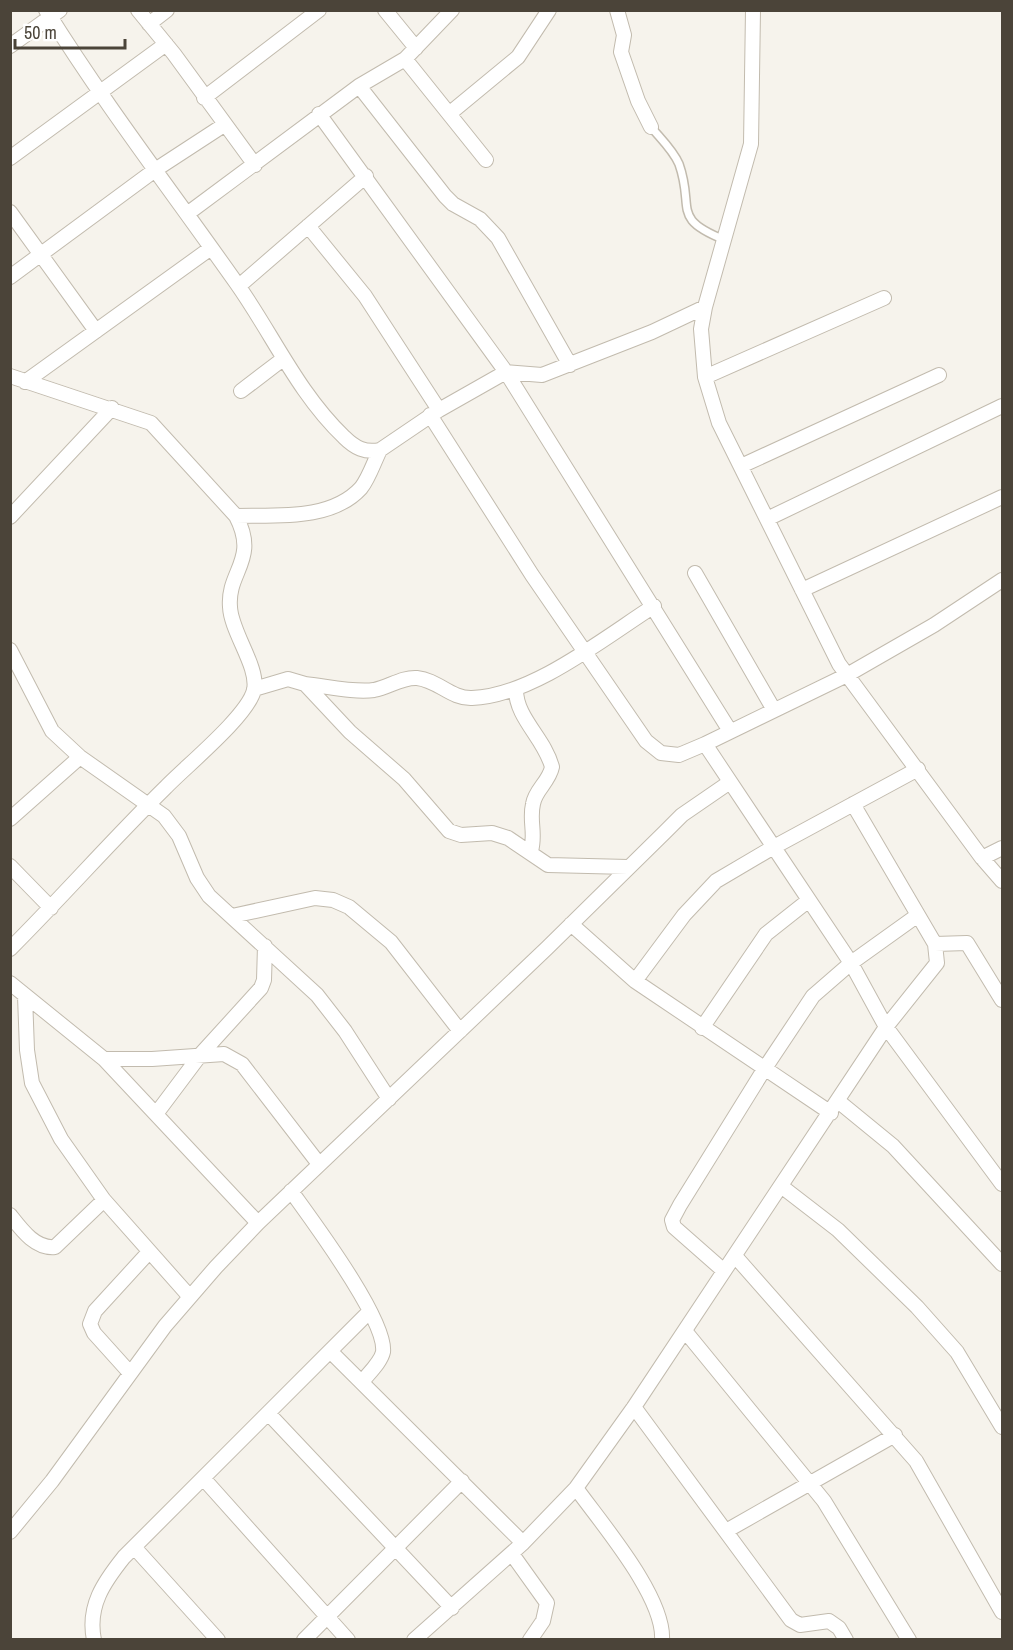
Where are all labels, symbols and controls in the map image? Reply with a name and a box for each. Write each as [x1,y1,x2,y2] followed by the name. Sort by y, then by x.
[15,12,124,50] scale bar
[24,20,57,45] text: 50 m

